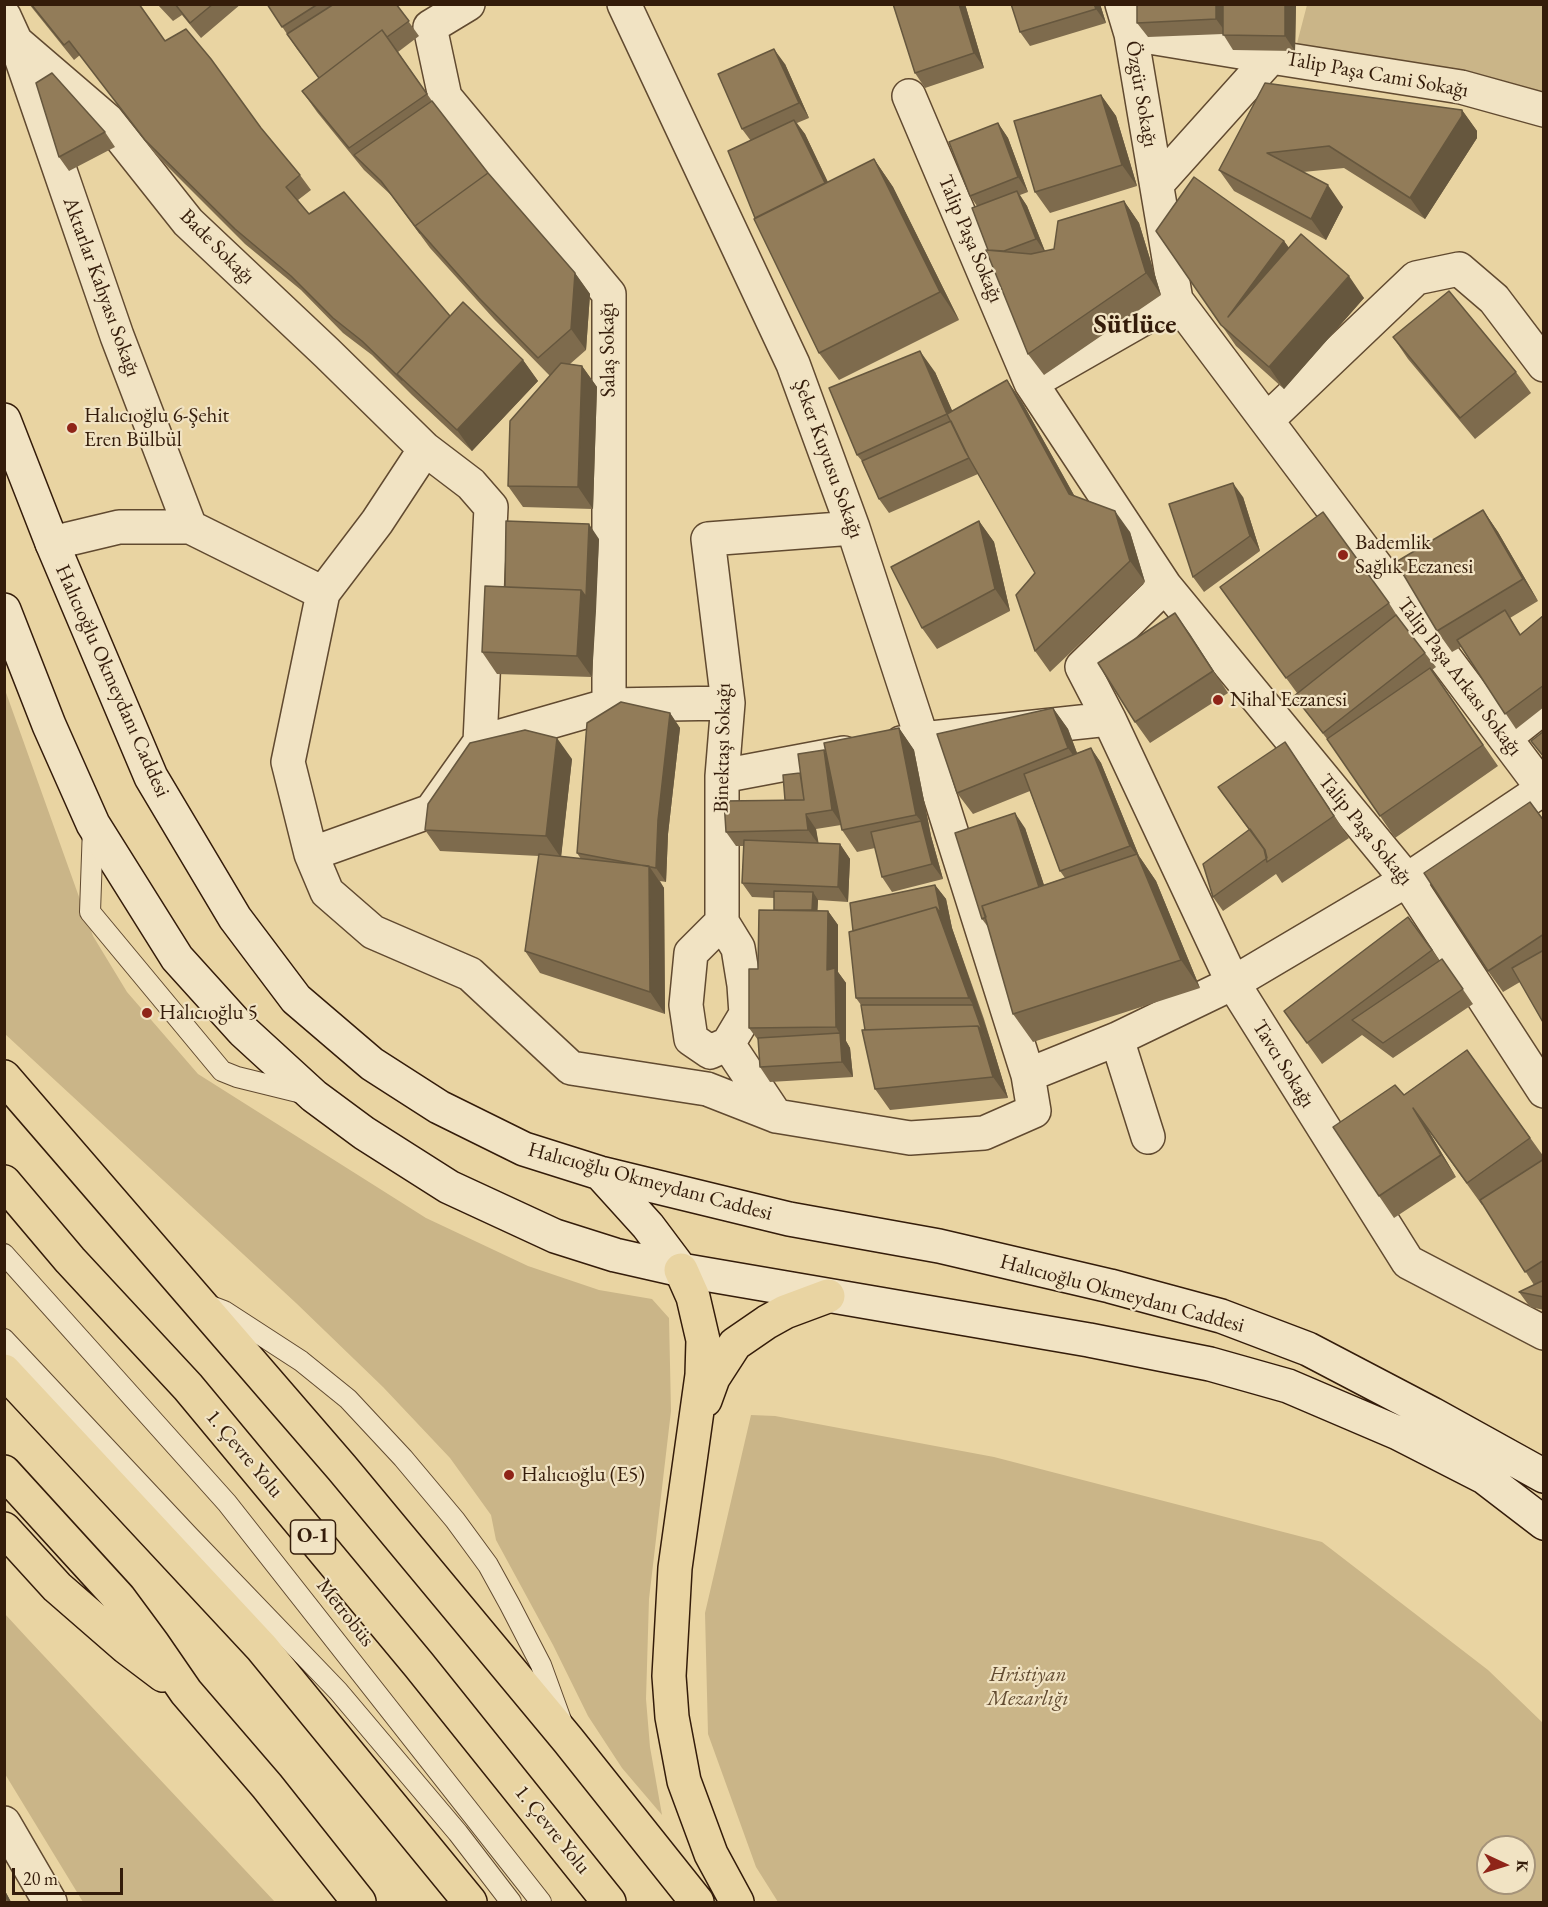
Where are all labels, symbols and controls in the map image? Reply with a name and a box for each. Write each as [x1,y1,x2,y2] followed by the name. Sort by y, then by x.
[1119,39,1163,149] street label: Özgür Sokağı
[1284,47,1470,103] street label: Talip Paşa Cami Sokağı
[932,171,1008,307] street label: Talip Paşa Sokağı
[57,194,145,380] street label: Aktarlar Kahyası Sokağı
[174,204,260,290] street label: Bade Sokağı
[595,302,621,398] street label: Salaş Sokağı
[1094,310,1176,342] district label: Sütlüce
[788,376,868,542] street label: Şeker Kuyusu Sokağı
[84,403,229,453] place label: Halıcıoğlu 6-Şehit Eren Bülbül
[65,421,79,435] marker: Halıcıoğlu 6-Şehit Eren Bülbül
[1355,530,1473,580] place label: Bademlik Sağlık Eczanesi
[1336,548,1350,562] marker: Bademlik Sağlık Eczanesi
[49,561,175,801] street label: Halıcıoğlu Okmeydanı Caddesi
[1391,593,1527,761] street label: Talip Paşa Arkası Sokağı
[709,683,737,813] street label: Binektaşı Sokağı
[1230,687,1347,713] place label: Nihal Eczanesi
[1211,693,1225,707] marker: Nihal Eczanesi
[1312,769,1418,891] street label: Talip Paşa Sokağı
[159,1000,258,1026] place label: Halıcıoğlu 5
[140,1006,154,1020] marker: Halıcıoğlu 5
[1246,1016,1320,1112] street label: Tavcı Sokağı
[525,1137,775,1227] street label: Halıcıoğlu Okmeydanı Caddesi
[997,1249,1247,1339] street label: Halıcıoğlu Okmeydanı Caddesi
[200,1405,288,1503] street label: 1. Çevre Yolu
[521,1462,645,1488] place label: Halıcıoğlu (E5)
[502,1468,516,1482] marker: Halıcıoğlu (E5)
[290,1520,336,1554] road number: O-1
[311,1574,379,1652] street label: Metrobüs
[987,1662,1069,1712] park label: Hristiyan Mezarlığı
[509,1780,595,1880] street label: 1. Çevre Yolu
[1476,1835,1536,1895] north arrow
[15,1856,126,1894] scale bar
[1512,1859,1533,1873] text: K
[23,1867,58,1890] text: 20 m

